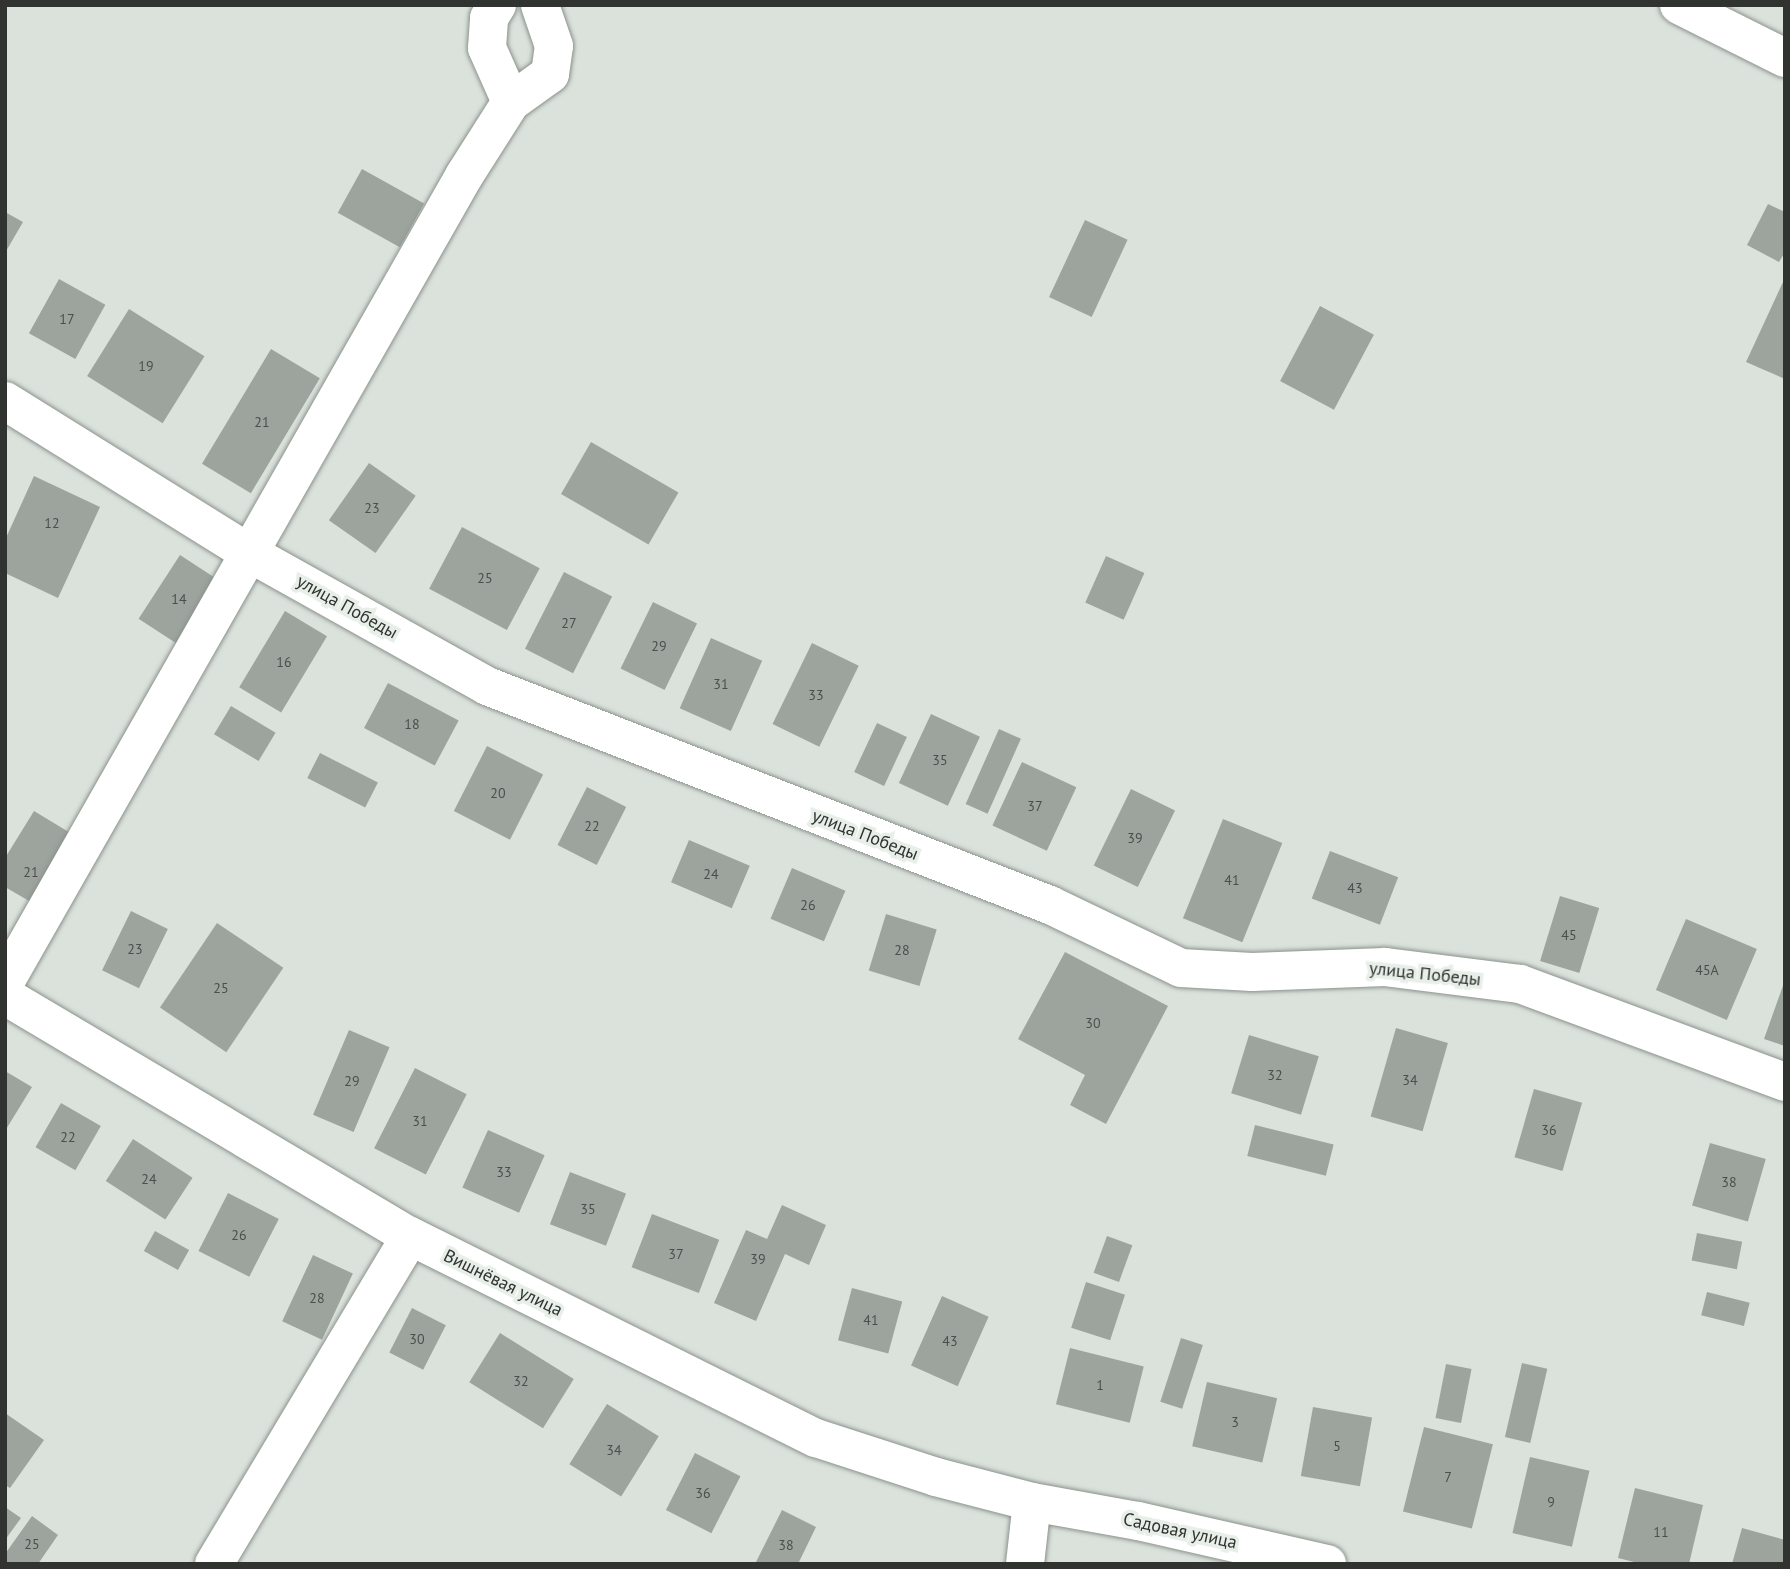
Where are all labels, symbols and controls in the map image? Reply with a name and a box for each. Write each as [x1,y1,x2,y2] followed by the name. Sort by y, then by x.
[59,311,75,327] house number: 17
[138,358,154,374] house number: 19
[254,414,270,430] house number: 21
[364,500,380,516] house number: 23
[44,515,60,531] house number: 12
[293,570,401,644] street label: улица Победы
[477,570,493,586] house number: 25
[171,591,187,607] house number: 14
[561,615,577,631] house number: 27
[651,638,667,654] house number: 29
[276,654,292,670] house number: 16
[713,676,729,692] house number: 31
[808,687,824,703] house number: 33
[404,716,420,732] house number: 18
[932,752,948,768] house number: 35
[490,785,506,801] house number: 20
[1027,798,1043,814] house number: 37
[809,805,921,865] street label: улица Победы
[584,818,600,834] house number: 22
[1127,830,1143,846] house number: 39
[23,864,39,880] house number: 21
[703,866,719,882] house number: 24
[1224,872,1240,888] house number: 41
[1347,880,1363,896] house number: 43
[800,897,816,913] house number: 26
[1561,927,1577,943] house number: 45
[127,941,143,957] house number: 23
[894,942,910,958] house number: 28
[1368,957,1482,991] street label: улица Победы
[1695,962,1719,978] house number: 45А
[213,980,229,996] house number: 25
[1085,1015,1101,1031] house number: 30
[1267,1067,1283,1083] house number: 32
[1402,1072,1418,1088] house number: 34
[344,1073,360,1089] house number: 29
[412,1113,428,1129] house number: 31
[1541,1122,1557,1138] house number: 36
[60,1129,76,1145] house number: 22
[496,1164,512,1180] house number: 33
[141,1171,157,1187] house number: 24
[1721,1174,1737,1190] house number: 38
[580,1201,596,1217] house number: 35
[231,1227,247,1243] house number: 26
[440,1245,566,1321] street label: Вишнёвая улица
[668,1246,684,1262] house number: 37
[750,1251,766,1267] house number: 39
[309,1290,325,1306] house number: 28
[863,1312,879,1328] house number: 41
[409,1331,425,1347] house number: 30
[942,1333,958,1349] house number: 43
[513,1373,529,1389] house number: 32
[1096,1377,1104,1393] house number: 1
[1231,1414,1239,1430] house number: 3
[1333,1438,1341,1454] house number: 5
[606,1442,622,1458] house number: 34
[1444,1469,1452,1485] house number: 7
[695,1485,711,1501] house number: 36
[1547,1494,1555,1510] house number: 9
[1121,1508,1239,1554] street label: Садовая улица
[1653,1524,1669,1540] house number: 11
[24,1536,40,1552] house number: 25
[778,1537,794,1553] house number: 38

